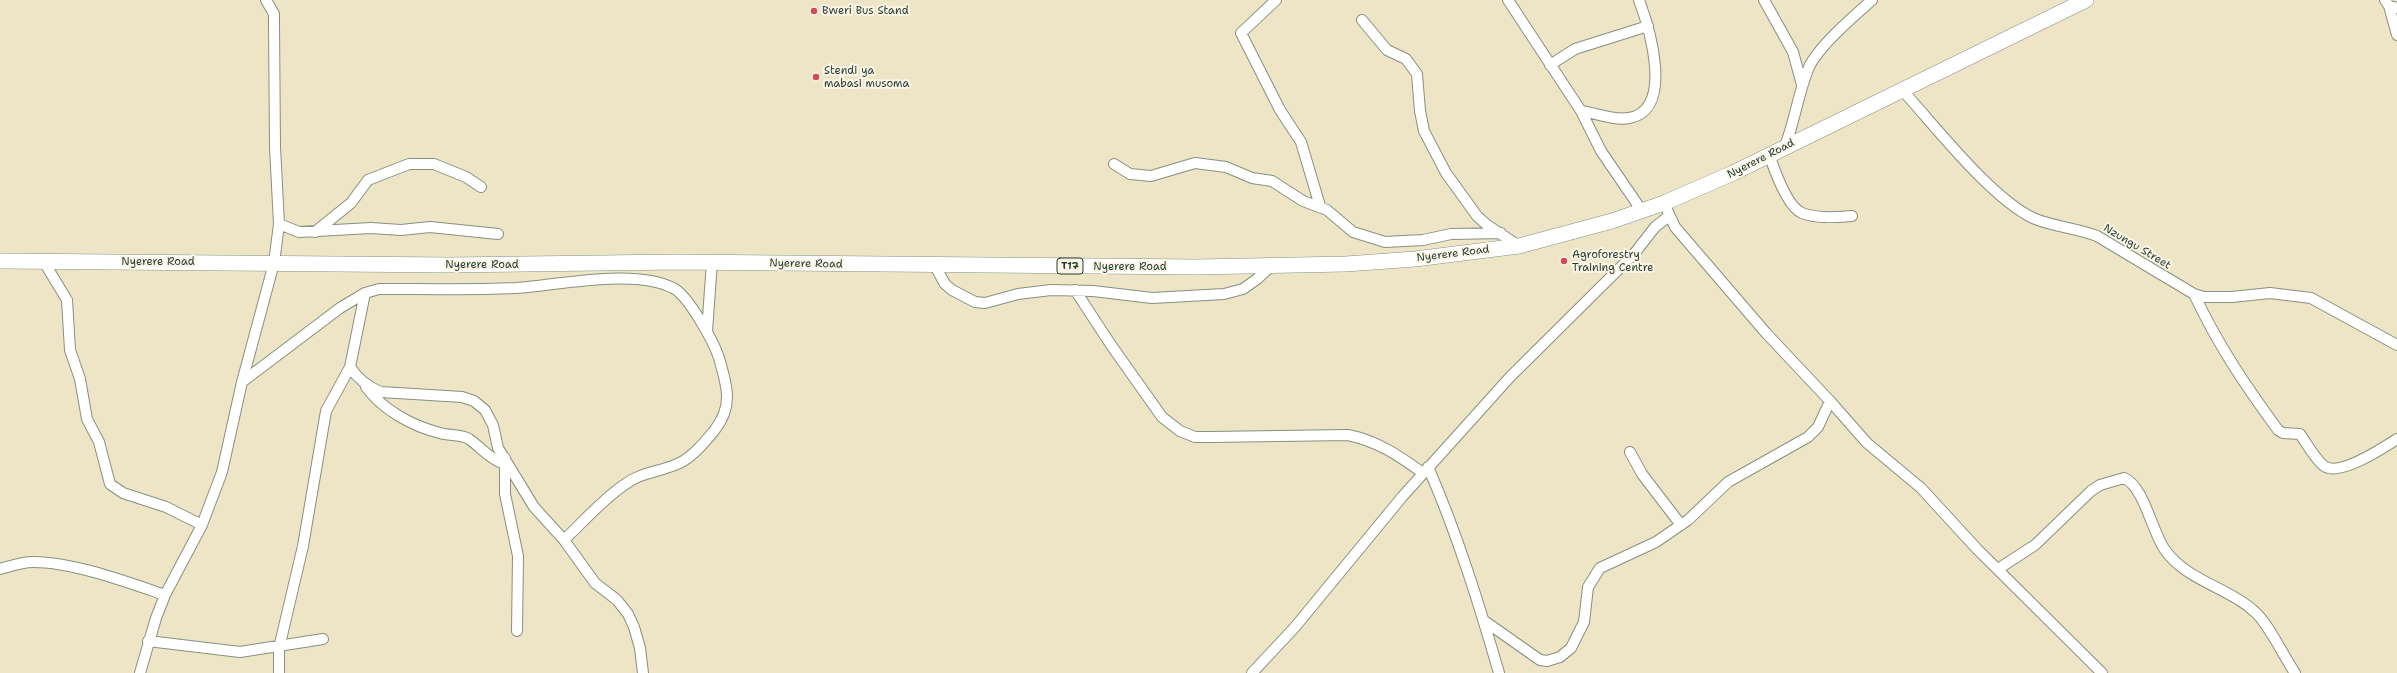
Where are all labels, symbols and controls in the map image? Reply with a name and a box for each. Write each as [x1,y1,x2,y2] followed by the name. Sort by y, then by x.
[822,4,909,18] place label: Bweri Bus Stand
[809,6,819,16] marker: Bweri Bus Stand
[824,64,909,90] place label: Stendi ya mabasi musoma
[811,72,821,82] marker: Stendi ya mabasi musoma
[1725,136,1797,182] street label: Nyerere Road
[2101,222,2173,272] street label: Nzungu Street
[1416,243,1490,265] street label: Nyerere Road
[1572,248,1653,274] place label: Agroforestry Training Centre
[121,255,195,269] street label: Nyerere Road
[1559,256,1569,266] marker: Agroforestry Training Centre
[769,257,843,271] street label: Nyerere Road
[445,258,519,272] street label: Nyerere Road
[1057,258,1083,274] road number: T17
[1093,260,1167,274] street label: Nyerere Road

